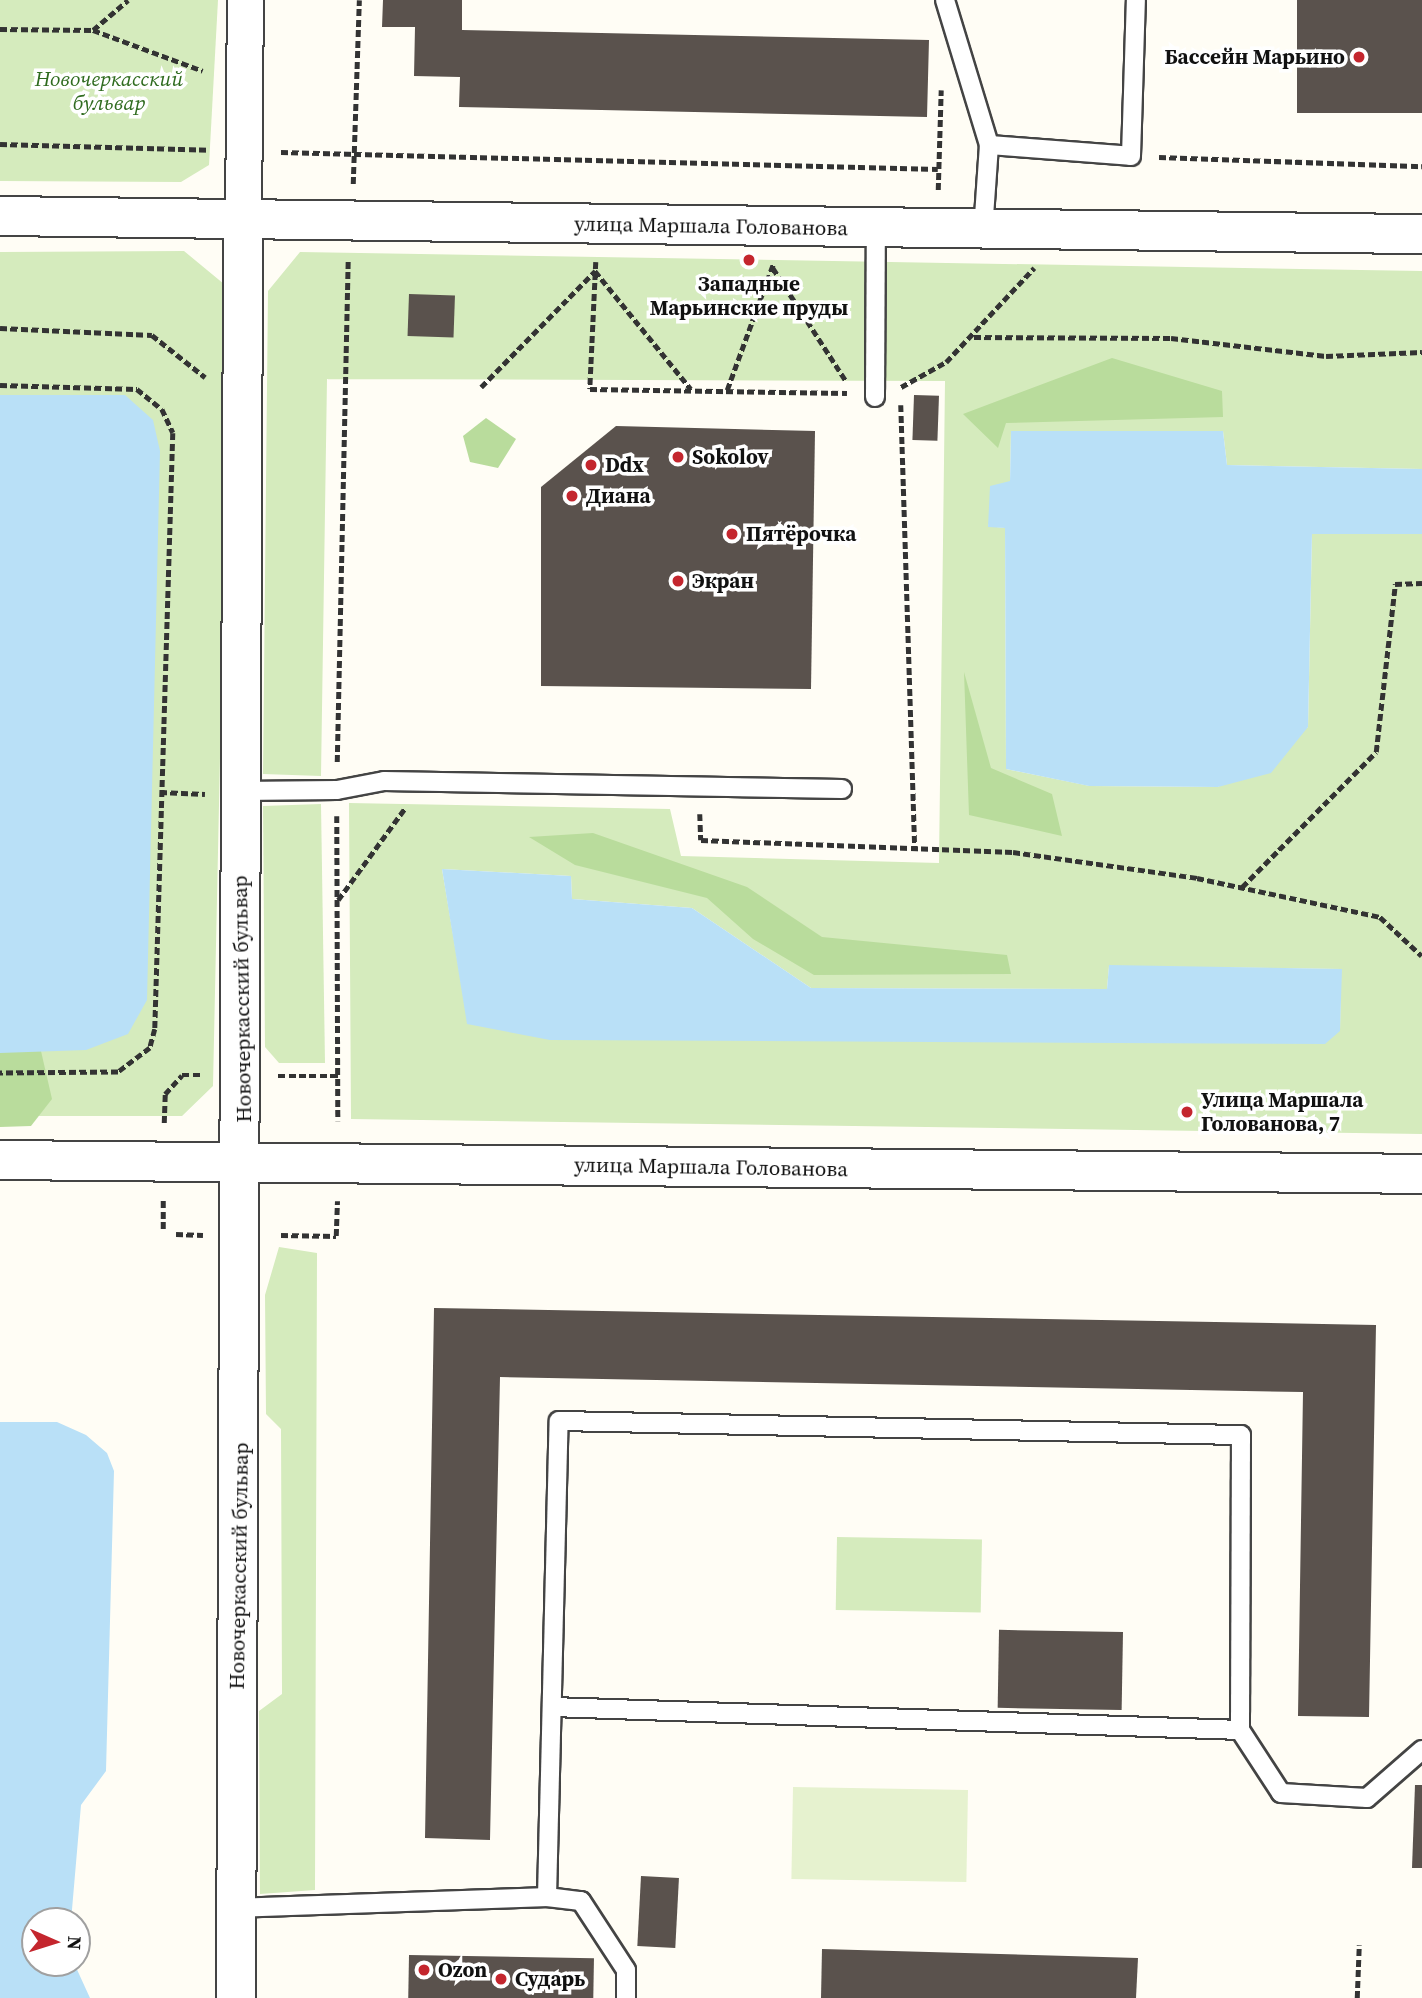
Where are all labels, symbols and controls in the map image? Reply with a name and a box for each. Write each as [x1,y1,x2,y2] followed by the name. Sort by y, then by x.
[1165,44,1345,70] place label: Бассейн Марьино
[1351,49,1367,65] marker: Бассейн Марьино
[35,66,183,116] park label: Новочеркасский бульвар
[574,211,848,241] street label: улица Маршала Голованова
[741,252,757,268] marker: Западные Марьинские пруды
[650,271,848,321] place label: Западные Марьинские пруды
[692,444,769,470] place label: Sokolov
[670,449,686,465] marker: Sokolov
[605,452,644,478] place label: Ddx
[583,457,599,473] marker: Ddx
[586,483,651,509] place label: Диана
[564,488,580,504] marker: Диана
[746,521,856,547] place label: Пятёрочка
[724,526,740,542] marker: Пятёрочка
[692,568,754,594] place label: Экран
[670,573,686,589] marker: Экран
[227,875,257,1123] street label: Новочеркасский бульвар
[1201,1087,1364,1137] place label: Улица Маршала Голованова, 7
[1179,1104,1195,1120] marker: Улица Маршала Голованова, 7
[574,1152,848,1182] street label: улица Маршала Голованова
[224,1442,254,1690] street label: Новочеркасский бульвар
[21,1907,91,1977] north arrow
[62,1935,88,1951] text: N
[438,1957,487,1983] place label: Ozon
[416,1962,432,1978] marker: Ozon
[515,1966,585,1992] place label: Сударь
[493,1971,509,1987] marker: Сударь

